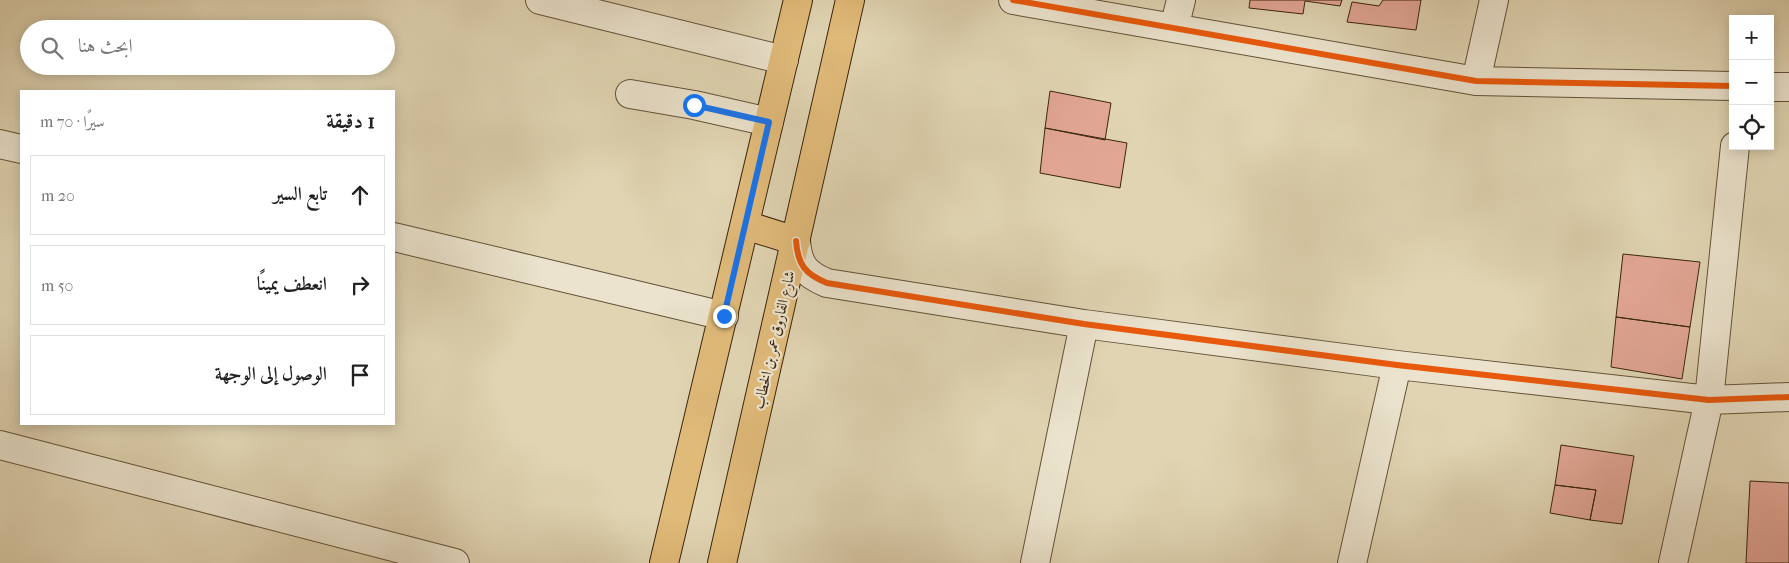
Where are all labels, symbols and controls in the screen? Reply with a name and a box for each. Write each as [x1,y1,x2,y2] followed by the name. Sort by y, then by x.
[1729,15,1774,150] map controls
[1729,15,1774,60] button: +
[20,20,395,75] search box
[38,34,66,62] icon: search
[78,35,133,57] text: ابحث هنا
[1729,60,1774,105] button: −
[683,94,706,117] route start
[1729,105,1774,150] button: locate
[326,109,375,133] text: 1 دقيقة
[40,112,105,131] text: سيرًا · 70 m
[346,181,374,209] icon: ahead
[273,183,327,205] text: تابع السير
[41,186,75,205] text: 20 m
[749,269,803,412] street label: شارع الفاروق عمر بن الخطاب
[346,271,374,299] icon: right
[257,273,327,295] text: انعطف يمينًا
[41,276,73,295] text: 50 m
[713,305,736,328] route end
[346,361,374,389] icon: arrive
[215,363,327,385] text: الوصول إلى الوجهة

